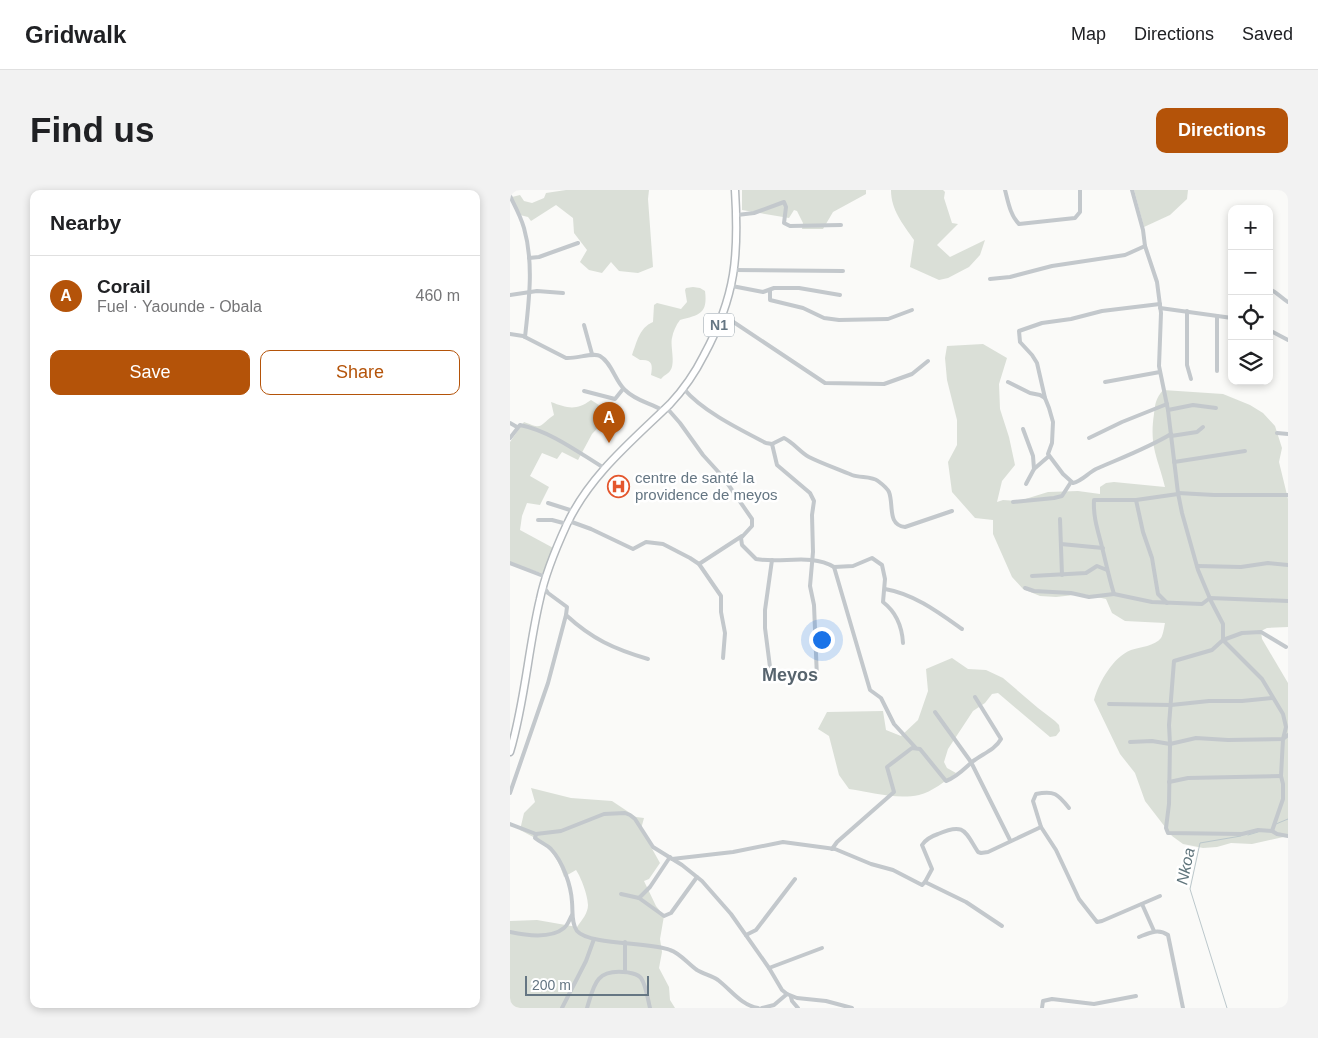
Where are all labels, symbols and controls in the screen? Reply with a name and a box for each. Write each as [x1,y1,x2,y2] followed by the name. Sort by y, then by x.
[25,21,126,48] text: Gridwalk
[1071,24,1106,44] text: Map
[1134,24,1214,44] text: Directions
[1242,24,1293,44] text: Saved
[1156,108,1288,153] button: Directions
[30,110,154,149] text: Find us
[1228,205,1273,385] map controls
[1228,205,1273,250] button: +
[50,211,121,234] text: Nearby
[1228,250,1273,295] button: −
[97,276,151,297] text: Corail
[60,287,72,304] text: A
[416,287,460,304] text: 460 m
[1228,295,1273,340] button: locate
[97,298,262,315] text: Fuel · Yaounde - Obala
[704,314,734,336] road number: N1
[1228,340,1273,385] button: layers
[50,350,250,395] button: Save
[260,350,460,395] button: Share
[593,402,625,443] pin: A
[635,469,778,503] place label: centre de santé la providence de meyos
[607,475,631,499] hospital icon: centre de santé la providence de meyos
[809,627,835,653] your location
[762,665,818,685] district label: Meyos
[1173,846,1198,886] water label: Nkoa
[525,973,649,996] scale bar
[532,977,571,993] text: 200 m

